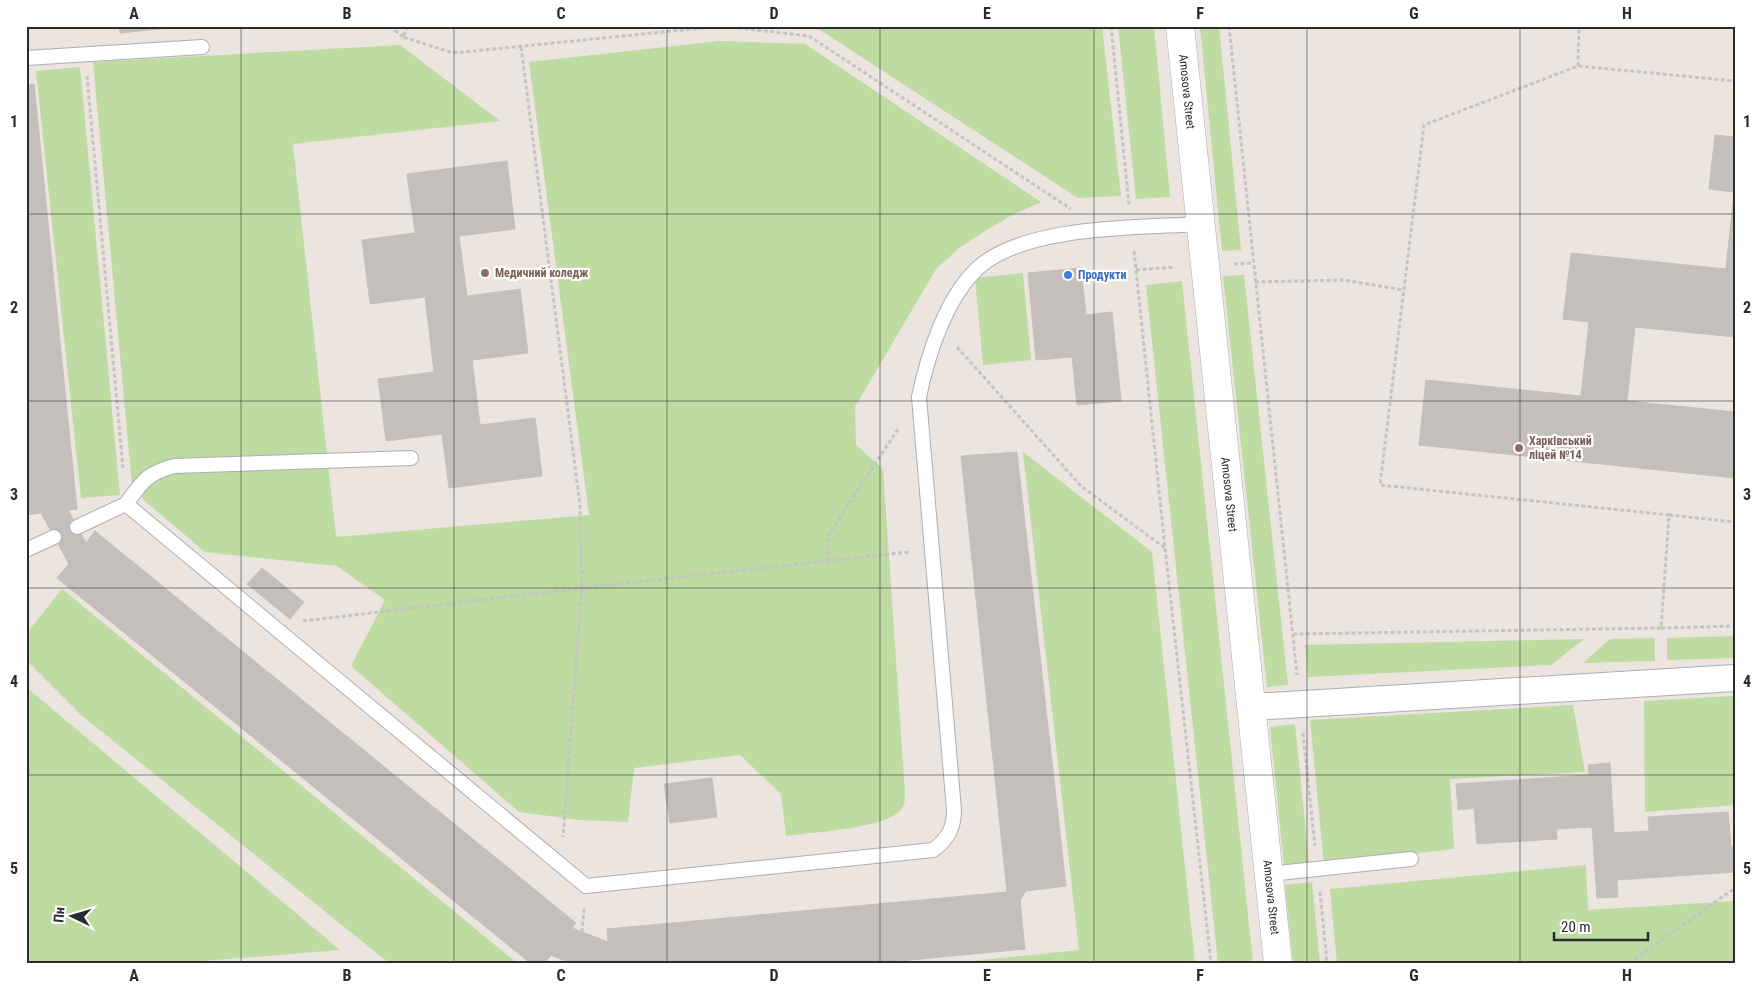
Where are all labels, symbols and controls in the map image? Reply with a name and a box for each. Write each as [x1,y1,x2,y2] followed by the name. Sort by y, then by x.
[129,4,139,23] text: A
[343,4,352,23] text: B
[556,4,566,23] text: C
[769,4,779,23] text: D
[983,4,991,23] text: E
[1196,4,1204,23] text: F
[1409,4,1419,23] text: G
[1622,4,1632,23] text: H
[1176,54,1198,130] street label: Amosova Street
[10,112,18,131] text: 1
[1743,112,1751,131] text: 1
[495,266,588,280] place label: Медичний коледж
[479,267,491,279] marker: Медичний коледж
[1078,268,1126,282] place label: Продукти
[1062,269,1074,281] marker: Продукти
[10,298,18,317] text: 2
[1743,298,1751,317] text: 2
[1529,434,1592,462] place label: Харківський ліцей №14
[1513,442,1525,454] marker: Харківський ліцей №14
[1218,456,1240,533] street label: Amosova Street
[10,485,18,504] text: 3
[1743,485,1751,504] text: 3
[10,672,18,691] text: 4
[1743,672,1751,691] text: 4
[10,859,18,878] text: 5
[1260,859,1282,936] street label: Amosova Street
[1743,859,1751,878] text: 5
[48,892,98,942] north arrow
[50,906,68,923] text: Пн
[1554,909,1647,941] scale bar
[1561,918,1591,936] text: 20 m
[129,966,139,985] text: A
[343,966,352,985] text: B
[556,966,566,985] text: C
[769,966,779,985] text: D
[983,966,991,985] text: E
[1196,966,1204,985] text: F
[1409,966,1419,985] text: G
[1622,966,1632,985] text: H

